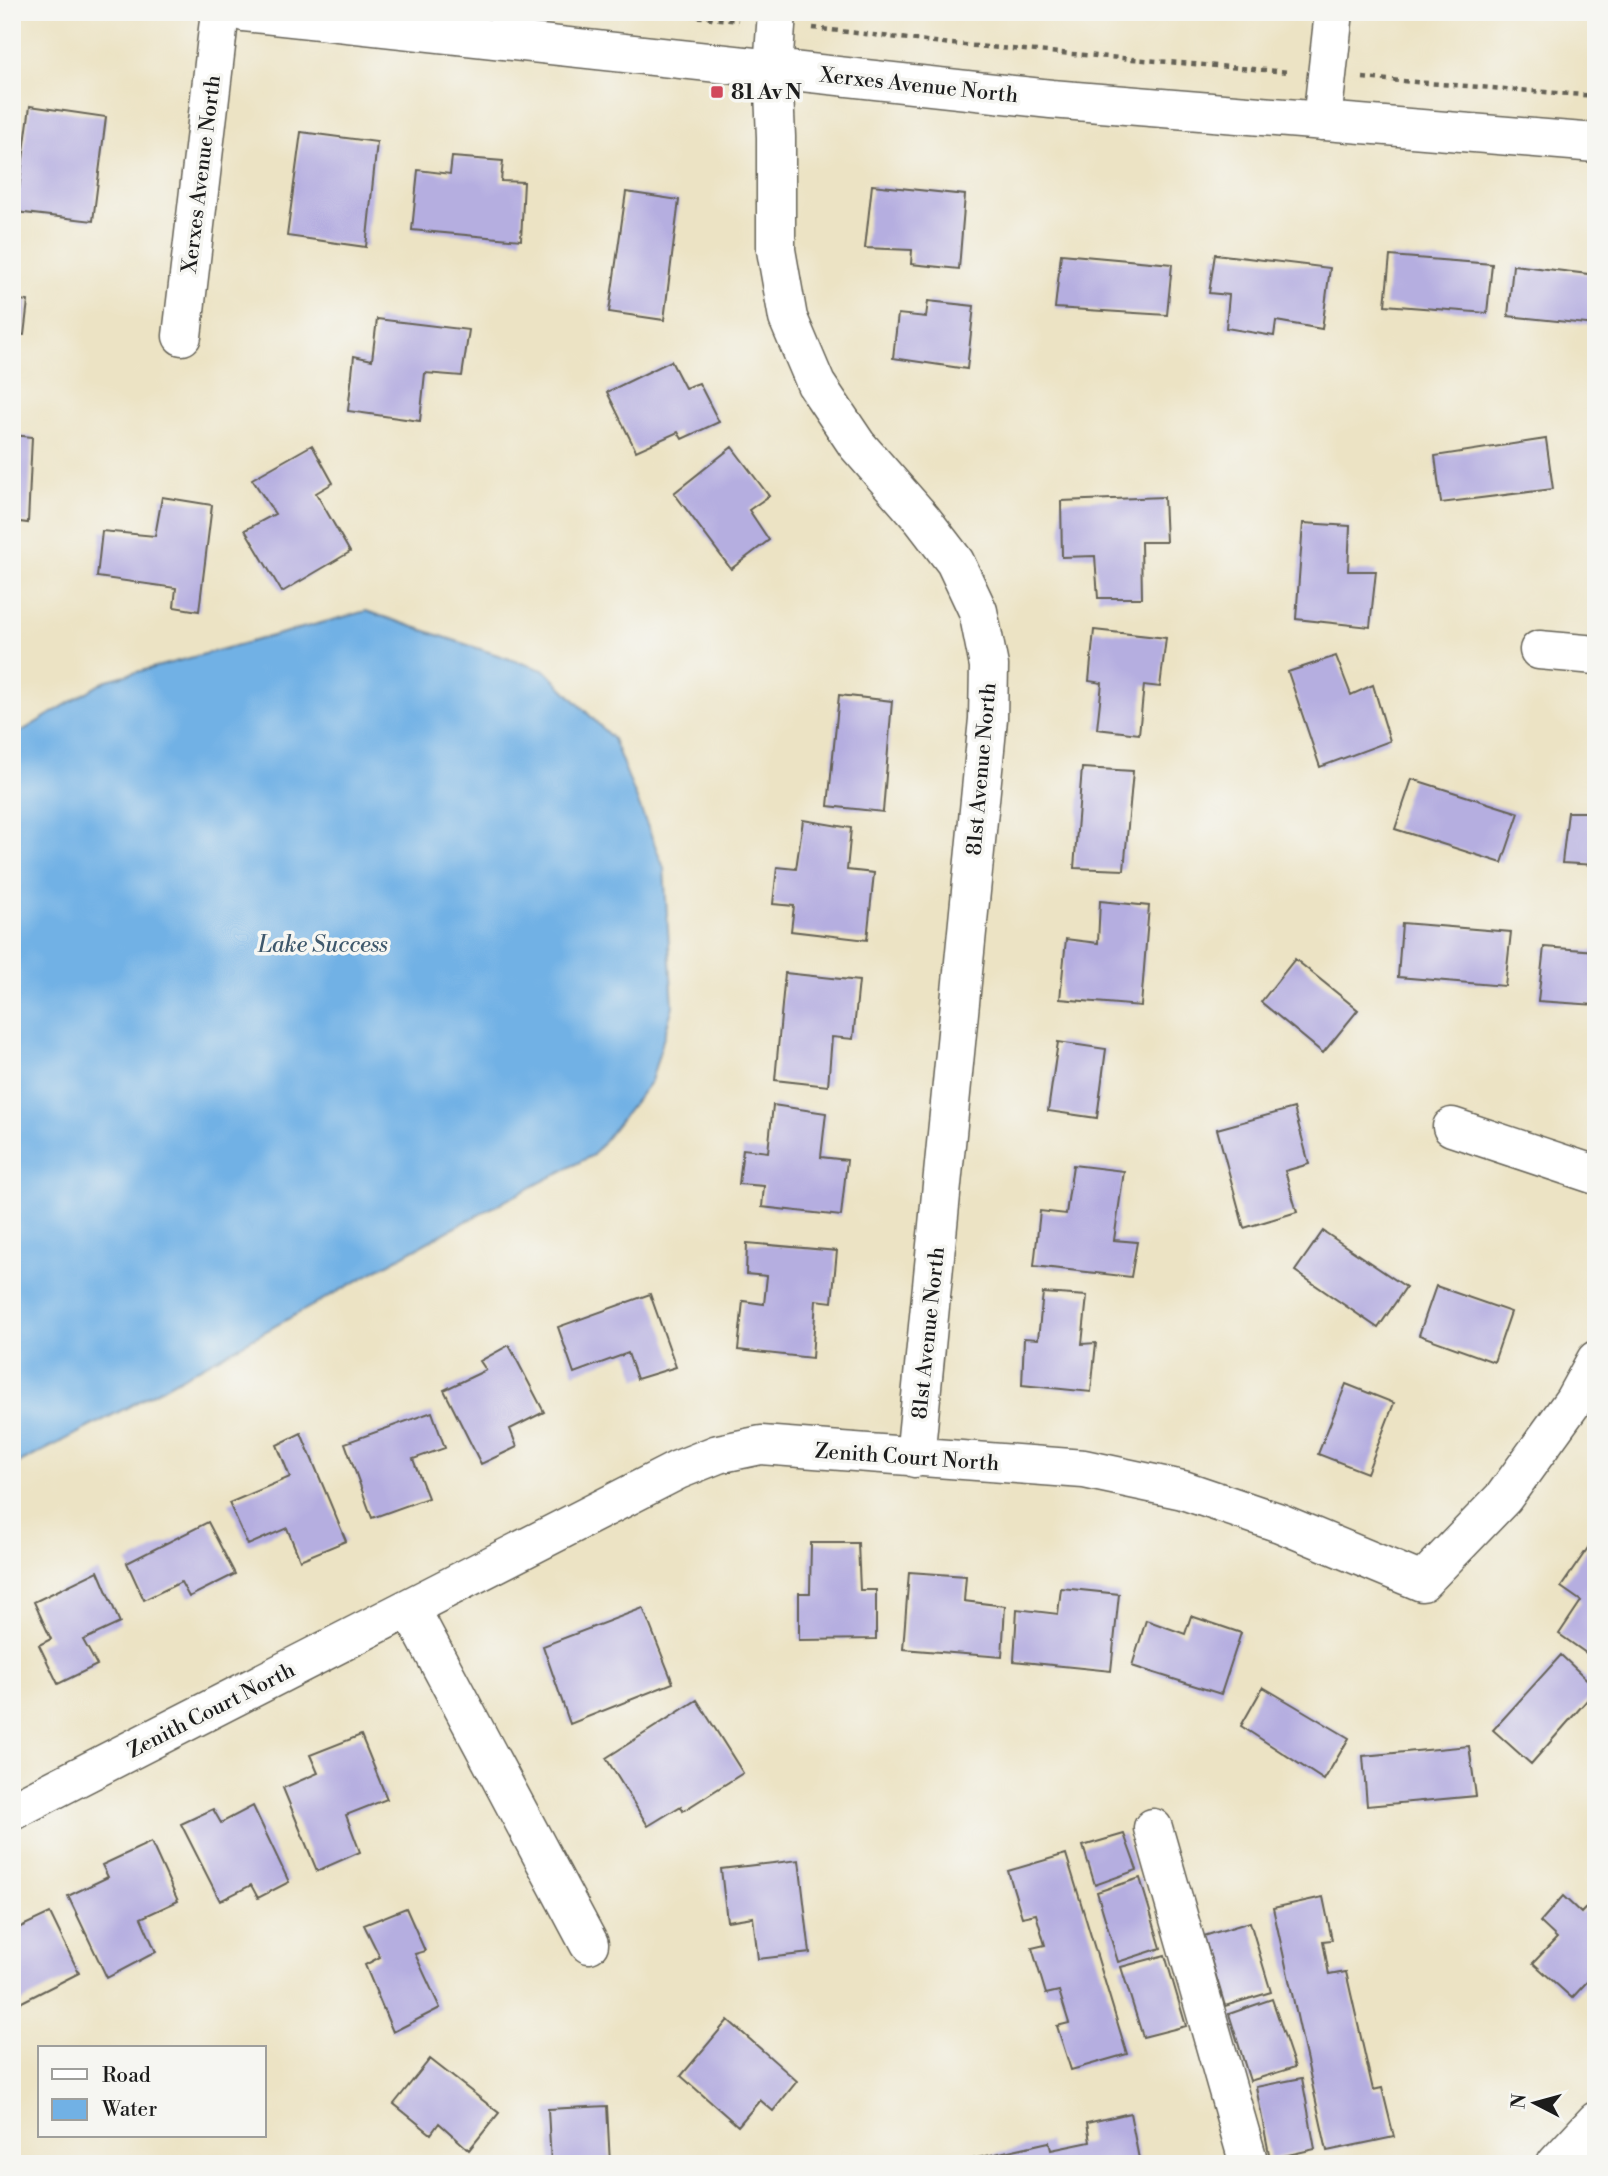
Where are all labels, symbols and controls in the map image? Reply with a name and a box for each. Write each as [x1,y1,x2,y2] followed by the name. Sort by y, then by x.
[817,63,1020,109] street label: Xerxes Avenue North
[177,73,227,276] street label: Xerxes Avenue North
[731,80,802,106] place label: 81 Av N
[709,84,725,100] marker: 81 Av N
[961,681,1003,856] street label: 81st Avenue North
[257,931,388,959] water label: Lake Success
[907,1245,951,1421] street label: 81st Avenue North
[814,1439,1000,1477] street label: Zenith Court North
[123,1657,300,1764] street label: Zenith Court North
[38,2046,266,2138] legend
[102,2063,151,2089] text: Road
[1500,2068,1570,2138] north arrow
[1506,2093,1532,2110] text: N
[101,2097,157,2123] text: Water

